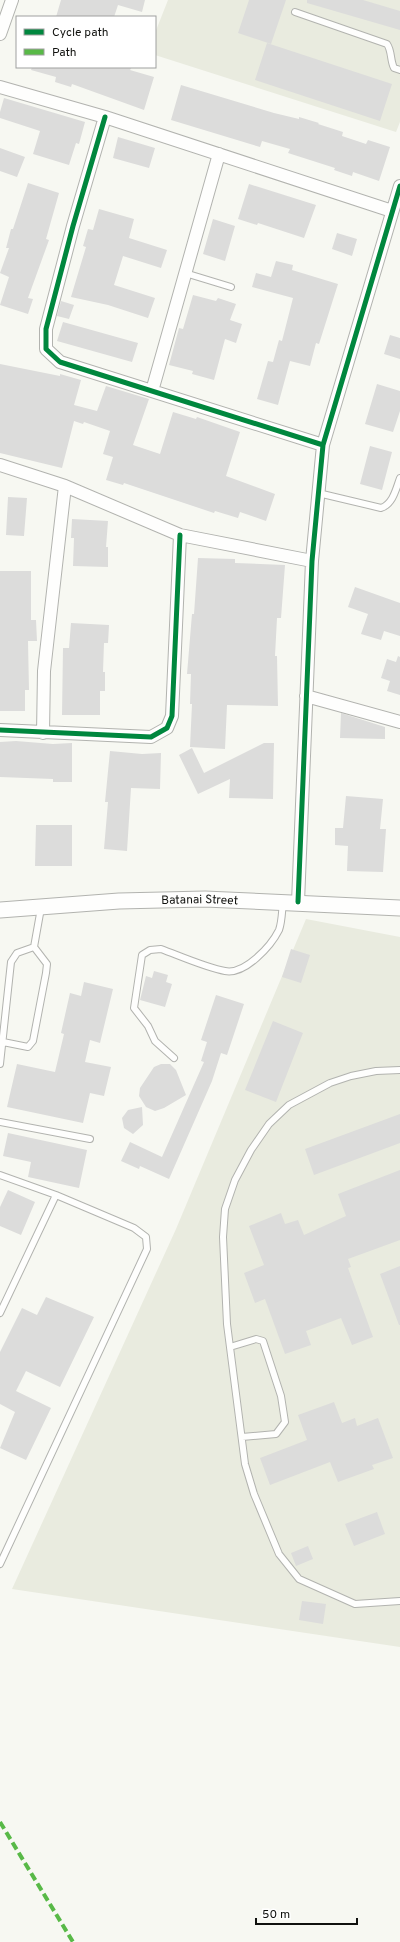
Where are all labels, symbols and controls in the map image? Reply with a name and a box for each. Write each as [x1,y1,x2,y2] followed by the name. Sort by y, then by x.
[16,16,156,68] legend
[52,25,109,41] text: Cycle path
[52,45,77,61] text: Path
[161,892,238,910] street label: Batanai Street
[256,1900,357,1926] scale bar
[262,1907,290,1923] text: 50 m

